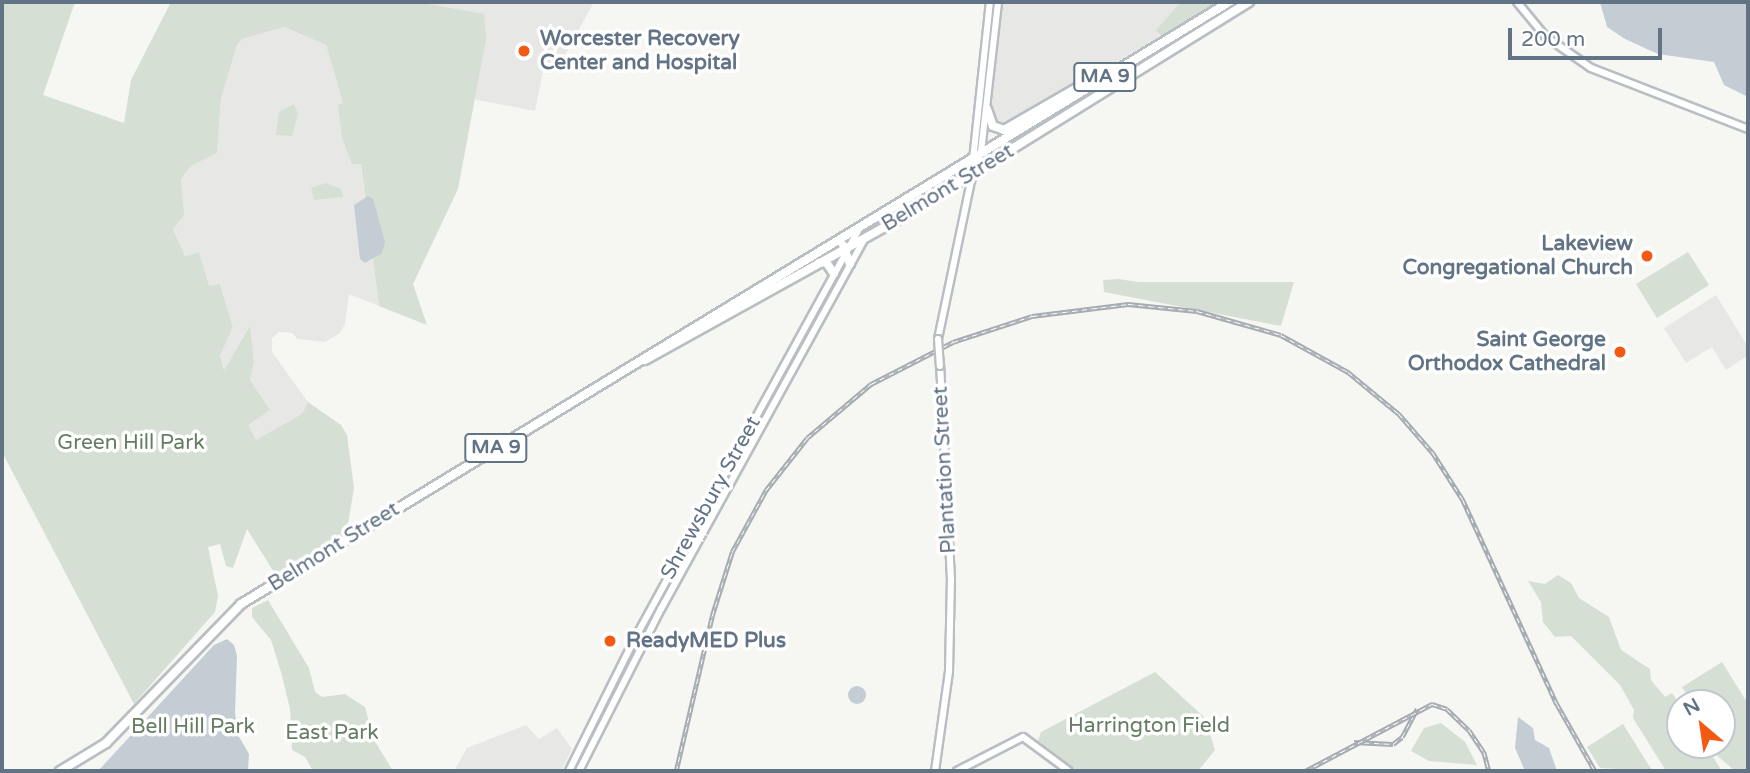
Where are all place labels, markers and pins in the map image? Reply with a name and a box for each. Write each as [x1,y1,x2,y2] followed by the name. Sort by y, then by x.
[540,26,740,76] place label: Worcester Recovery Center and Hospital
[514,41,534,61] marker: Worcester Recovery Center and Hospital
[1402,231,1633,281] place label: Lakeview Congregational Church
[1639,248,1655,264] marker: Lakeview Congregational Church
[1408,327,1606,377] place label: Saint George Orthodox Cathedral
[1612,344,1628,360] marker: Saint George Orthodox Cathedral
[626,628,786,654] place label: ReadyMED Plus
[600,631,620,651] marker: ReadyMED Plus

